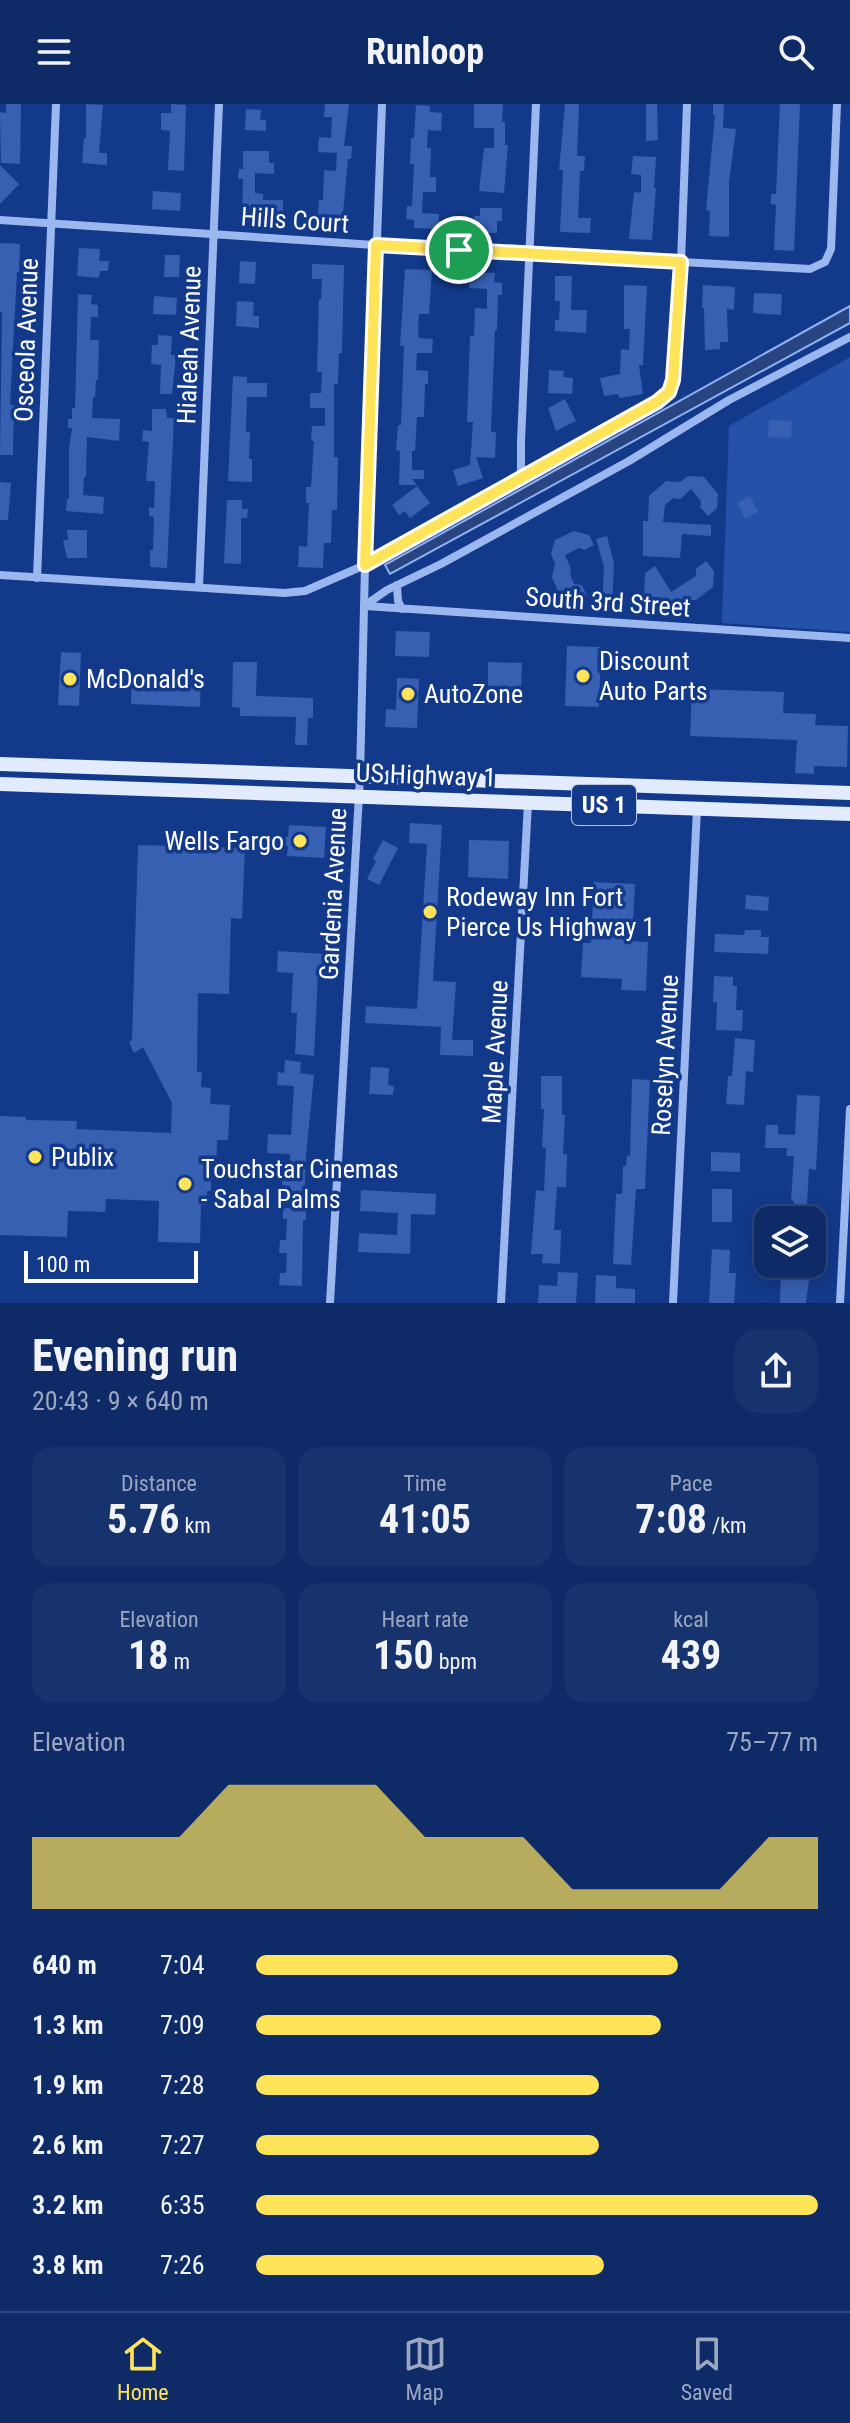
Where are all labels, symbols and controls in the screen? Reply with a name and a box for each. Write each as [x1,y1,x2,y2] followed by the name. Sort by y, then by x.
[32,30,76,74] icon: menu
[774,30,818,74] icon: search
[366,31,484,73] text: Runloop
[240,201,350,239] street label: Hills Court
[425,216,493,284] pin
[437,228,481,272] icon: arrive
[8,258,44,422] street label: Osceola Avenue
[171,265,207,425] street label: Hialeah Avenue
[524,581,692,623] street label: South 3rd Street
[599,646,708,706] place label: Discount Auto Parts
[86,664,205,694] place label: McDonald's
[574,667,592,685] marker: Discount Auto Parts
[61,670,79,688] marker: McDonald's
[424,679,523,709] place label: AutoZone
[399,685,417,703] marker: AutoZone
[355,758,497,792] street label: US Highway 1
[572,785,636,825] road number: US 1
[314,807,352,981] street label: Gardenia Avenue
[165,826,284,856] place label: Wells Fargo
[291,832,309,850] marker: Wells Fargo
[446,882,655,942] place label: Rodeway Inn Fort Pierce Us Highway 1
[421,903,439,921] marker: Rodeway Inn Fort Pierce Us Highway 1
[646,974,684,1136] street label: Roselyn Avenue
[476,979,514,1125] street label: Maple Avenue
[51,1142,114,1172] place label: Publix
[26,1148,44,1166] marker: Publix
[201,1154,399,1214] place label: Touchstar Cinemas - Sabal Palms
[176,1175,194,1193] marker: Touchstar Cinemas - Sabal Palms
[754,1206,826,1278] map controls
[754,1206,826,1278] button: layers
[24,1247,198,1283] scale bar
[36,1252,90,1277] text: 100 m
[734,1329,818,1413] button: share
[32,1330,238,1382] text: Evening run
[32,1386,209,1416] text: 20:43 · 9 × 640 m
[121,1471,197,1496] text: Distance
[403,1471,447,1496] text: Time
[669,1471,713,1496] text: Pace
[107,1496,179,1543] text: 5.76
[379,1496,471,1543] text: 41:05
[635,1496,707,1543] text: 7:08
[179,1513,211,1538] text: km
[707,1513,747,1538] text: /km
[119,1607,199,1632] text: Elevation
[382,1607,468,1632] text: Heart rate
[673,1607,709,1632] text: kcal
[128,1632,168,1679] text: 18
[373,1632,434,1679] text: 150
[661,1632,721,1679] text: 439
[168,1649,190,1674] text: m
[434,1649,477,1674] text: bpm
[32,1727,126,1757] text: Elevation
[726,1727,818,1757] text: 75–77 m
[32,1950,97,1980] text: 640 m
[160,1950,205,1980] text: 7:04
[32,2010,104,2040] text: 1.3 km
[160,2010,205,2040] text: 7:09
[32,2070,104,2100] text: 1.9 km
[160,2070,205,2100] text: 7:28
[32,2130,104,2160] text: 2.6 km
[160,2130,205,2160] text: 7:27
[32,2190,104,2220] text: 3.2 km
[160,2190,205,2220] text: 6:35
[32,2250,104,2280] text: 3.8 km
[160,2250,205,2280] text: 7:26
[117,2332,169,2405] tab: Home
[403,2332,447,2405] tab: Map
[681,2332,733,2405] tab: Saved

